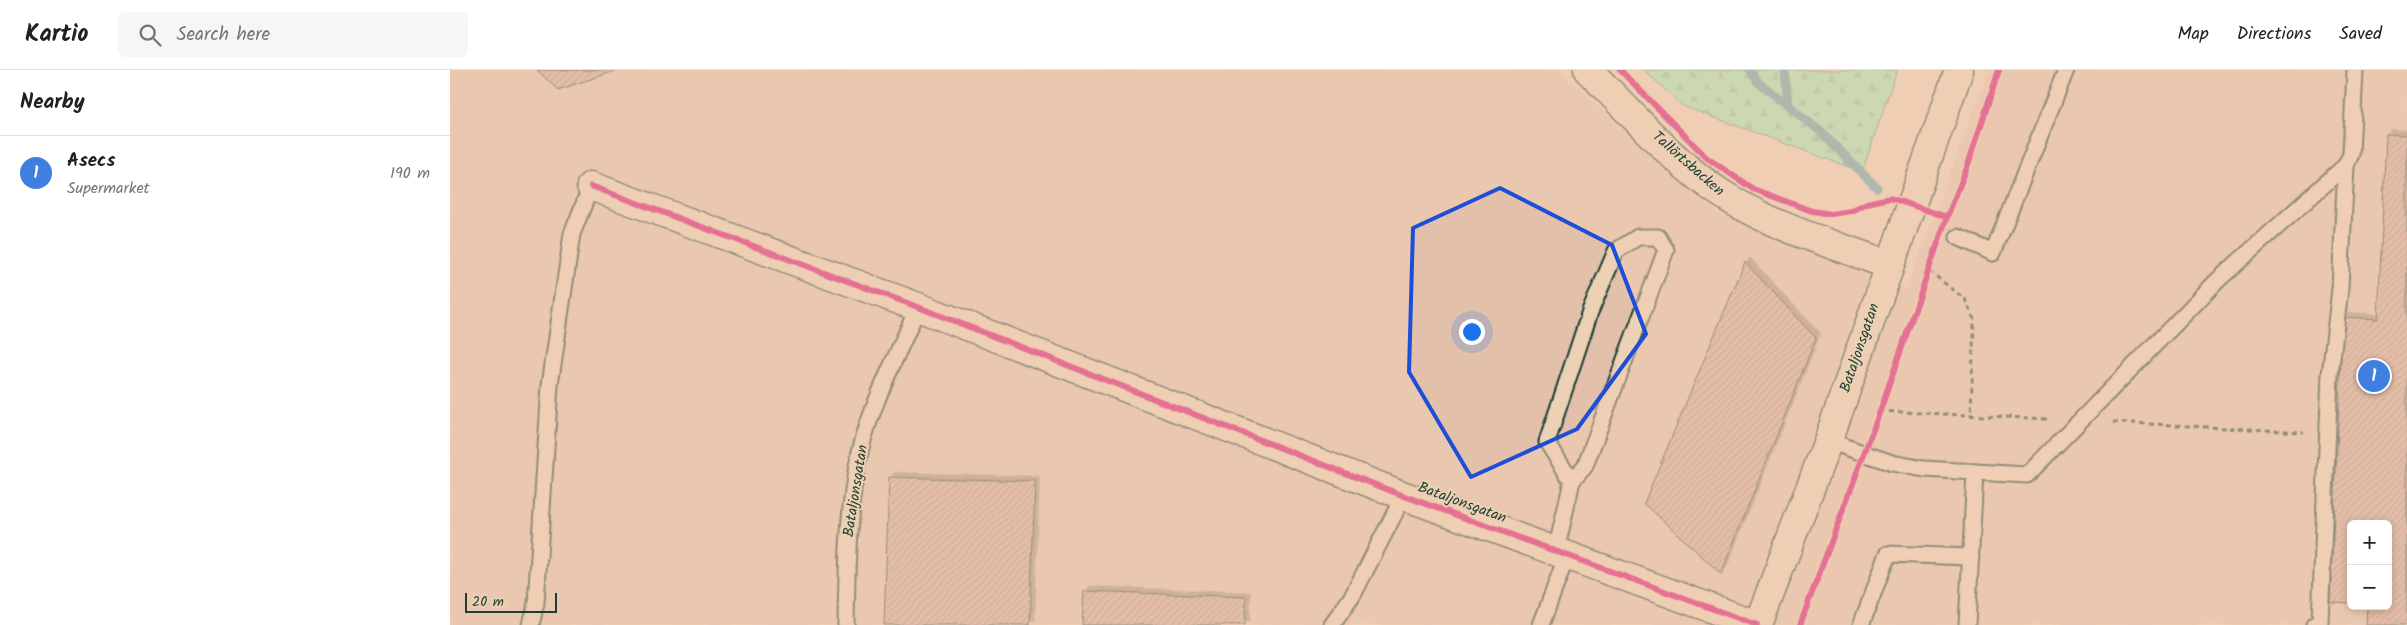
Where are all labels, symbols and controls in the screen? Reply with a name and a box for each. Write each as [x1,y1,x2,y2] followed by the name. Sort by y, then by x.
[118,12,468,57] search box
[25,15,88,54] text: Kartio
[176,20,270,50] text: Search here
[2177,20,2209,49] text: Map
[2237,20,2311,49] text: Directions
[2339,20,2382,49] text: Saved
[136,21,164,49] icon: search
[20,86,85,119] text: Nearby
[1646,126,1730,202] street label: Tallörtsbacken
[67,146,115,176] text: Asecs
[34,161,38,186] text: 1
[390,161,430,186] text: 190 m
[67,176,150,201] text: Supermarket
[1833,300,1887,396] street label: Bataljonsgatan
[1459,319,1485,345] your location
[2358,357,2390,395] pin: 1
[837,443,875,539] street label: Bataljonsgatan
[1414,476,1510,530] street label: Bataljonsgatan
[2347,520,2392,610] map controls
[2347,520,2392,565] button: +
[2347,565,2392,610] button: −
[465,590,558,613] scale bar
[472,591,504,613] text: 20 m

